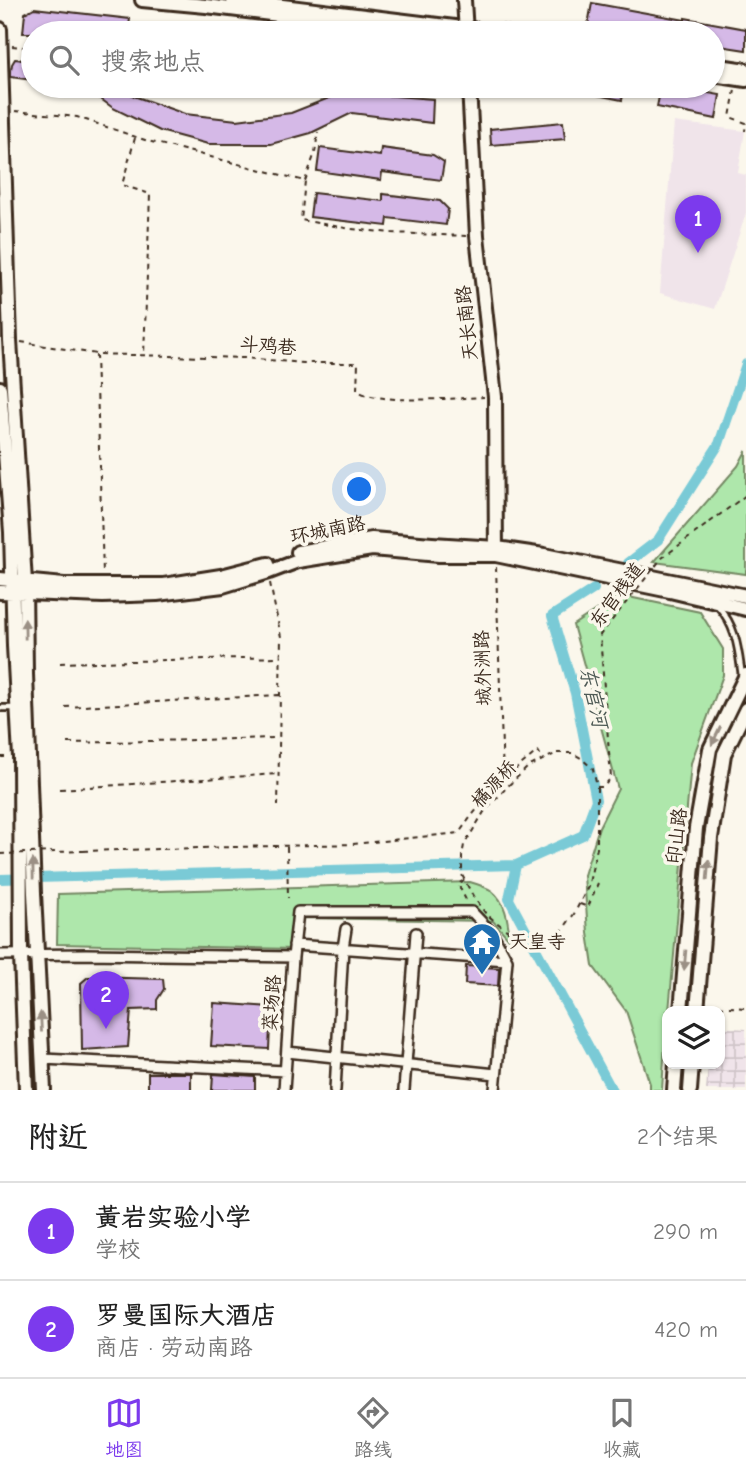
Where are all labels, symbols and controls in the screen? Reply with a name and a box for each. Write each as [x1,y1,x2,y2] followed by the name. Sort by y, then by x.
[21,21,725,98] search box
[45,41,83,79] icon: search
[101,47,205,77] text: 搜索地点
[675,195,721,253] pin: 1
[452,284,482,362] street label: 天长南路
[239,333,297,359] street label: 斗鸡巷
[342,472,376,506] your location
[289,512,367,548] street label: 环城南路
[585,558,649,632] street label: 东官栈道
[19,618,31,640] one-way arrow
[471,630,495,706] street label: 城外洲路
[575,664,613,733] water label: 东官河
[711,726,722,746] one-way arrow
[467,756,521,812] street label: 橘源桥
[663,806,691,866] street label: 印山路
[28,857,39,879] one-way arrow
[703,859,714,881] one-way arrow
[461,921,503,976] temple icon: 天皇寺
[509,931,566,953] place label: 天皇寺
[679,950,690,972] one-way arrow
[83,971,129,1029] pin: 2
[259,974,285,1032] street label: 菜场路
[662,1006,725,1069] map controls
[662,1006,725,1069] button: layers
[35,1011,46,1033] one-way arrow
[28,1120,88,1155] text: 附近
[637,1123,718,1150] text: 2个结果
[95,1203,251,1233] text: 黄岩实验小学
[46,1218,56,1245] text: 1
[653,1218,718,1245] text: 290 m
[95,1236,141,1263] text: 学校
[95,1301,277,1331] text: 罗曼国际大酒店
[45,1316,57,1343] text: 2
[654,1316,718,1343] text: 420 m
[95,1334,252,1361] text: 商店 · 劳动南路
[105,1394,143,1461] tab: 地图
[354,1394,392,1461] tab: 路线
[603,1394,641,1461] tab: 收藏

